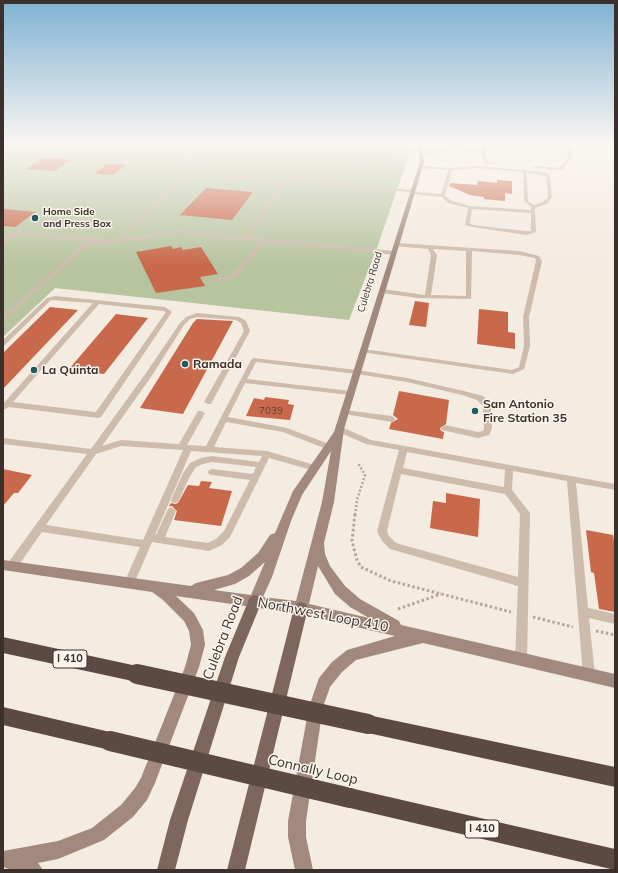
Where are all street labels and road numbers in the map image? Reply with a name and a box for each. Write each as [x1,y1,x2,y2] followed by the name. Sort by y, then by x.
[355,250,385,314] street label: Culebra Road
[199,594,247,682] street label: Culebra Road
[256,594,390,636] street label: Northwest Loop 410
[53,650,87,668] road number: I 410
[266,752,360,788] street label: Connally Loop
[465,820,499,838] road number: I 410

